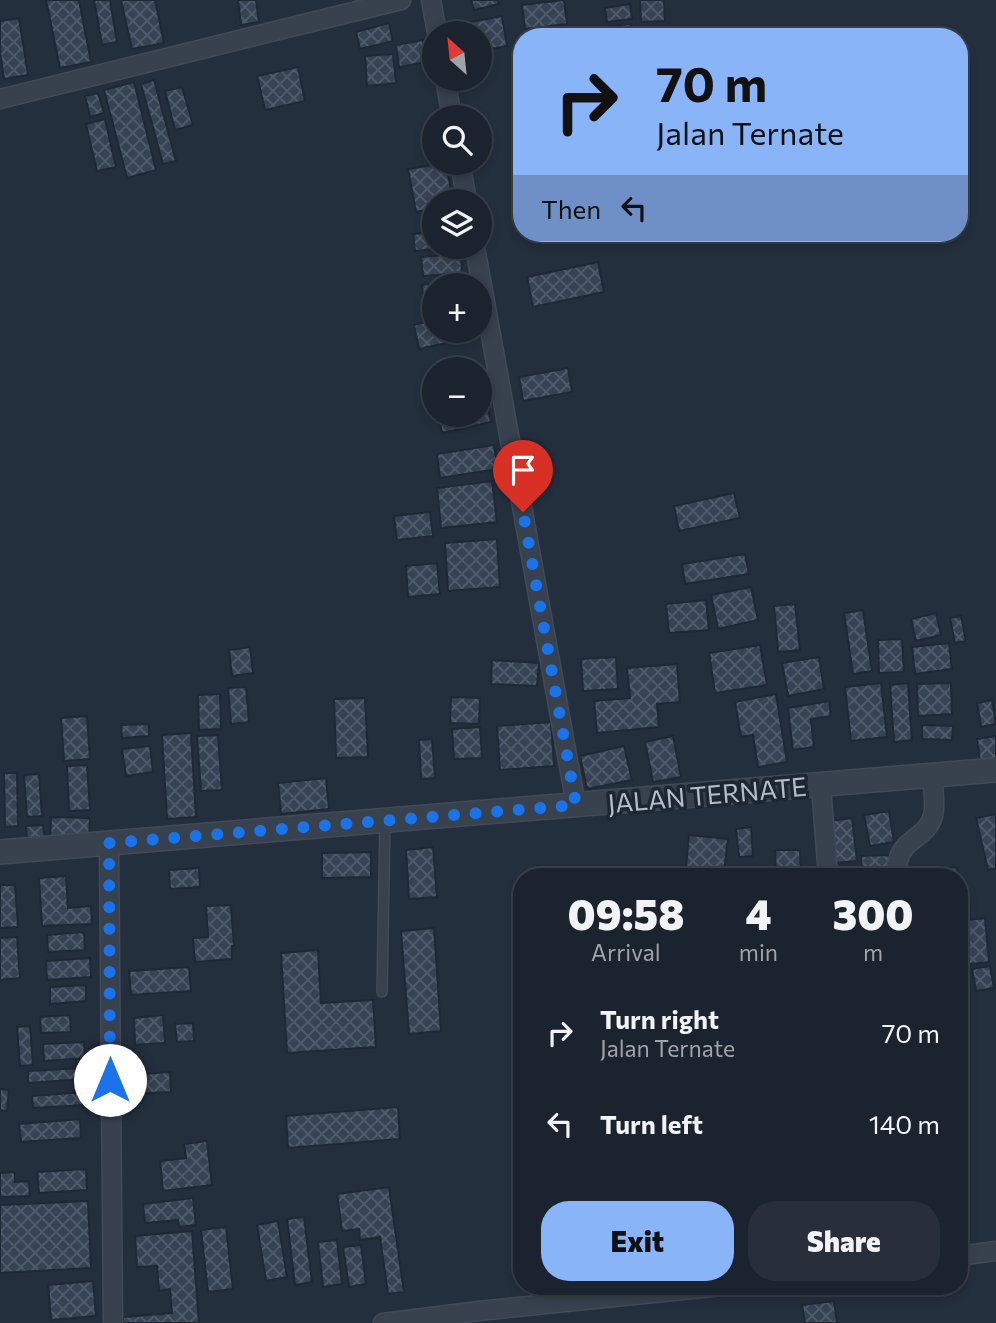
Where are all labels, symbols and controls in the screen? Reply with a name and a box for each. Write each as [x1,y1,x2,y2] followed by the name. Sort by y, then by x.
[422,21,492,91] north arrow
[422,21,492,427] map controls
[656,52,767,112] text: 70 m
[541,56,632,147] icon: right
[422,105,492,175] button: search
[656,112,844,152] text: Jalan Ternate
[422,189,492,259] button: layers
[615,189,653,227] icon: left
[541,193,601,224] text: Then
[422,273,492,343] button: +
[422,357,492,427] button: −
[493,440,553,512] pin
[504,451,542,489] icon: arrive
[606,770,808,818] street label: JALAN TERNATE
[567,887,684,939] text: 09:58
[745,887,771,939] text: 4
[832,887,914,939] text: 300
[591,938,661,966] text: Arrival
[739,938,778,966] text: min
[863,938,883,966] text: m
[600,1003,719,1034] text: Turn right
[541,1014,579,1052] icon: right
[882,1017,940,1048] text: 70 m
[600,1034,735,1062] text: Jalan Ternate
[73,1043,147,1117] position arrow
[541,1105,579,1143] icon: left
[600,1108,703,1139] text: Turn left
[869,1108,940,1139] text: 140 m
[541,1201,734,1281] button: Exit
[748,1201,940,1281] button: Share

